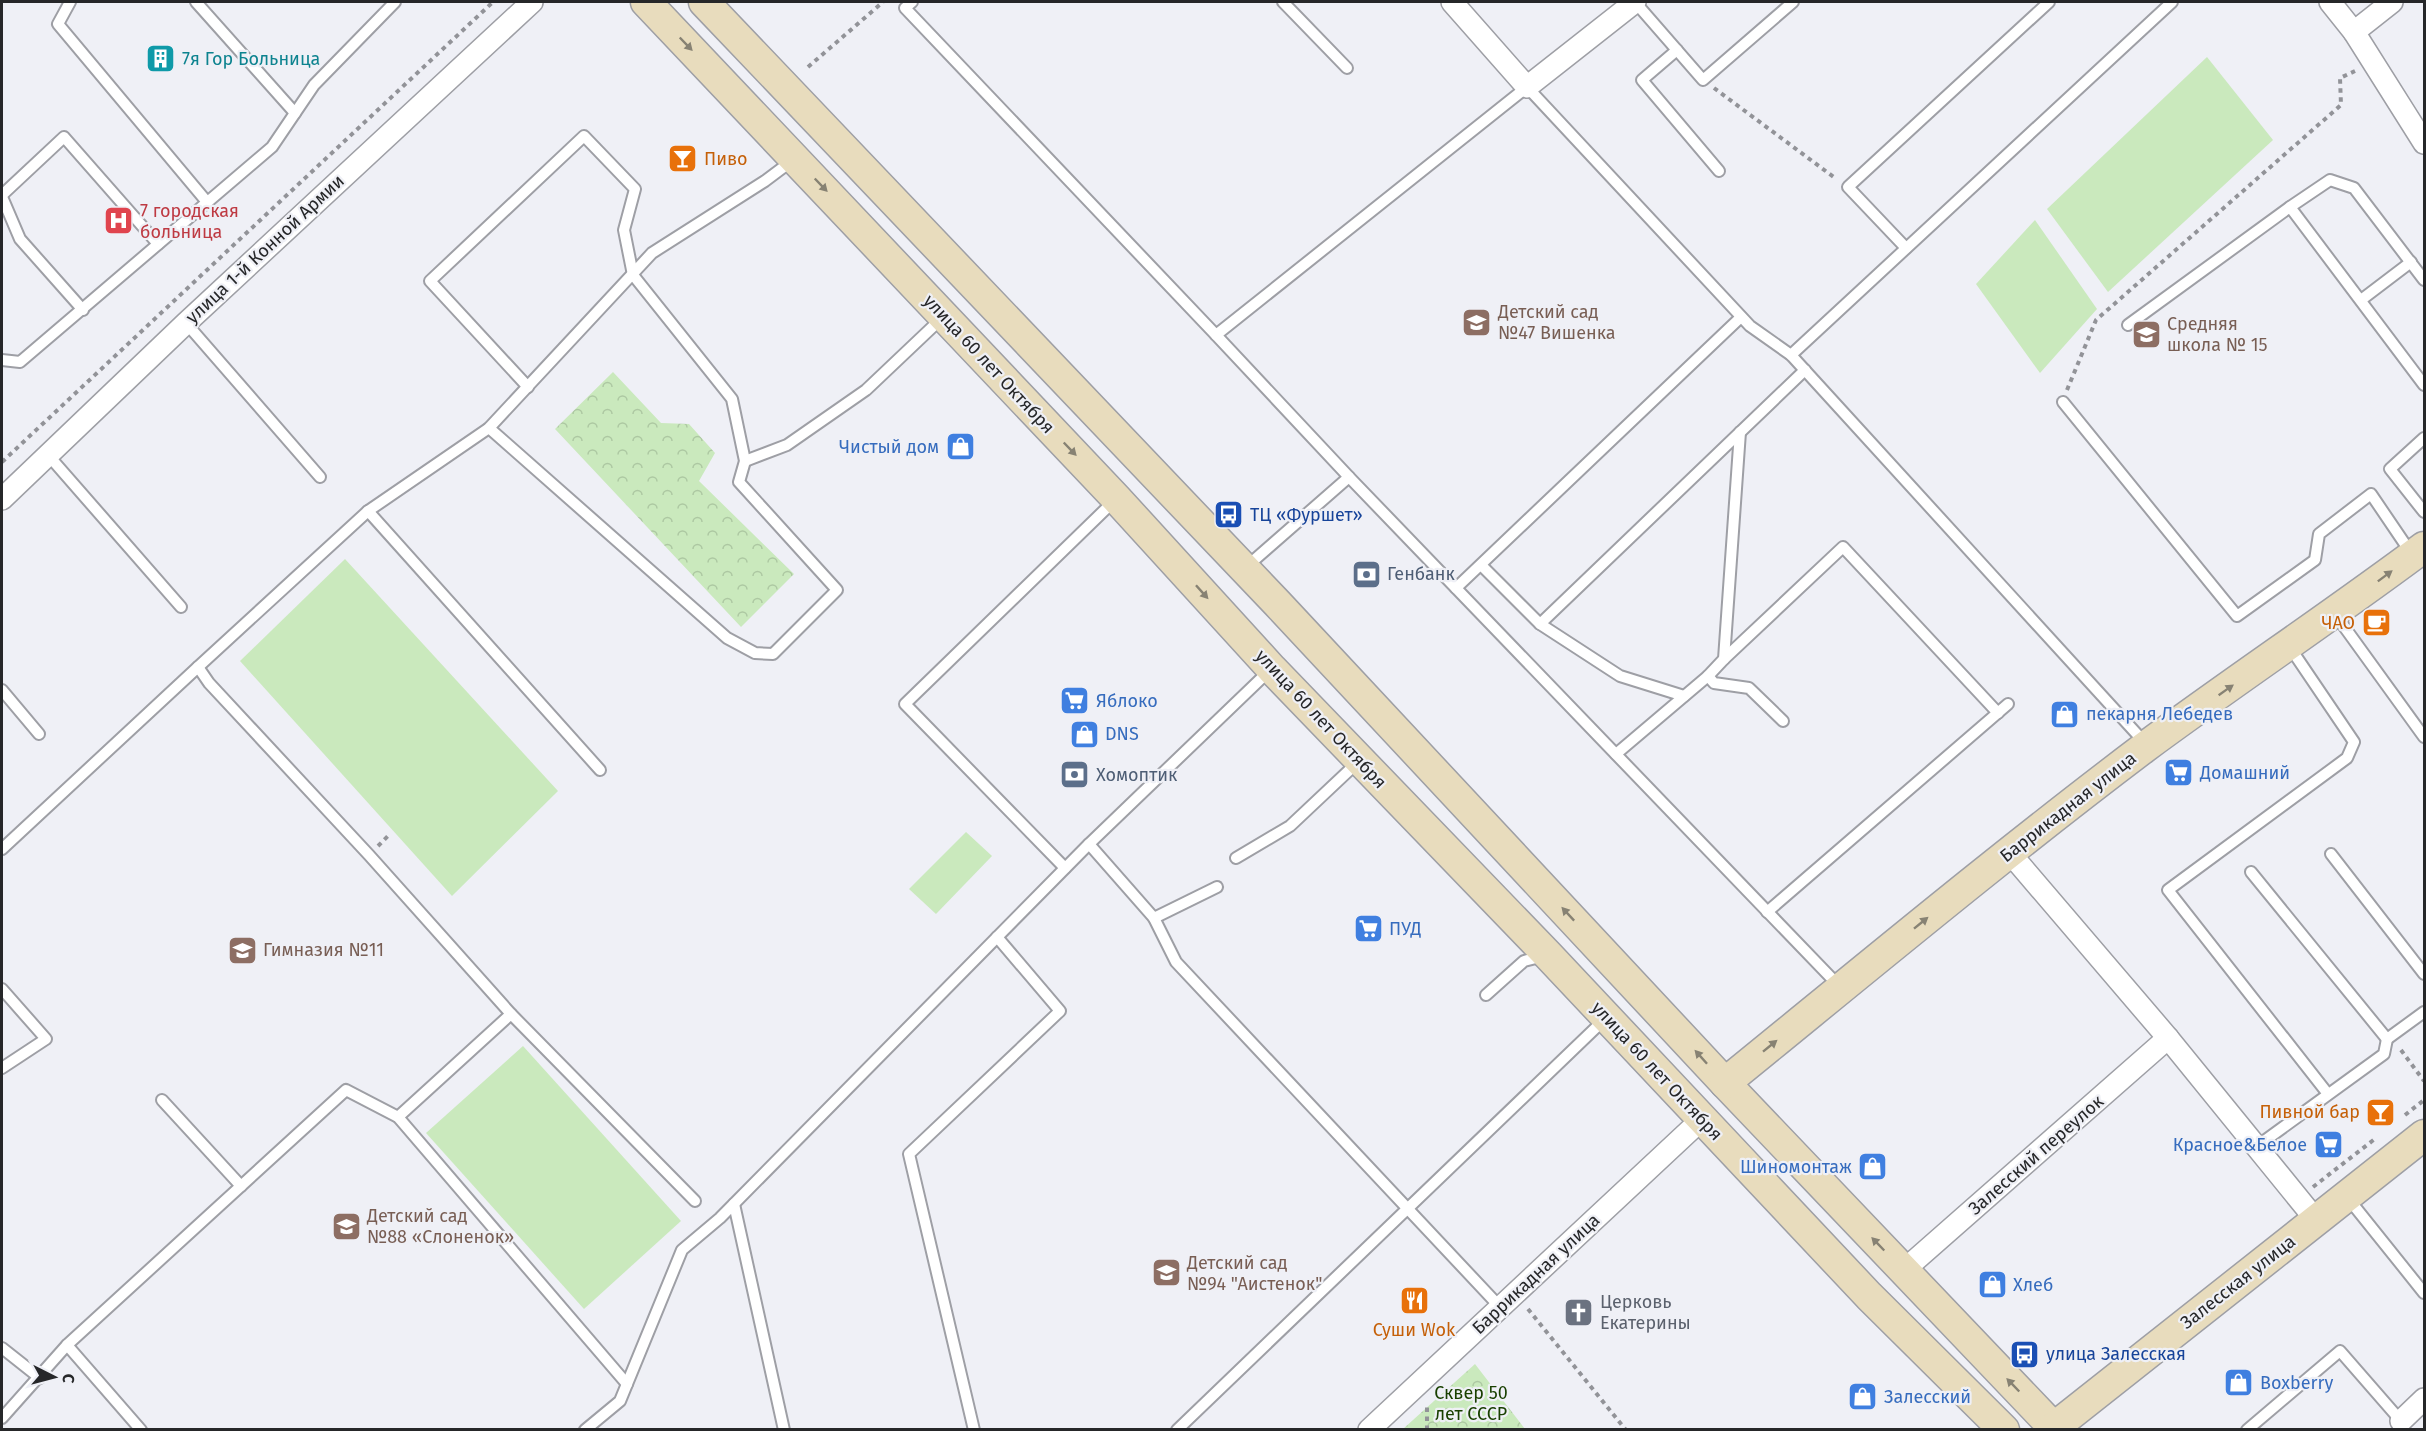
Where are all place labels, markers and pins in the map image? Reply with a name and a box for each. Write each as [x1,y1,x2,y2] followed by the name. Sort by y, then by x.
[145,43,177,75] building icon: 7я Гор Больница
[182,48,320,70] place label: 7я Гор Больница
[667,143,699,175] bar icon: Пиво
[704,148,748,170] place label: Пиво
[140,200,239,243] place label: 7 городская больница
[103,205,135,237] hospital icon: 7 городская больница
[1497,301,1616,344] place label: Детский сад №47 Вишенка
[1461,306,1493,338] school or university icon: Детский сад №47 Вишенка
[2167,313,2268,356] place label: Средняя школа № 15
[2130,318,2162,350] school or university icon: Средняя школа № 15
[944,431,976,463] shop icon: Чистый дом
[839,436,939,458] place label: Чистый дом
[1213,499,1245,531] bus stop icon: ТЦ «Фуршет»
[1250,504,1363,526] place label: ТЦ «Фуршет»
[1350,558,1382,590] bank icon: Генбанк
[1387,563,1456,585] place label: Генбанк
[2360,607,2392,639] cafe icon: ЧАО
[2321,612,2355,634] place label: ЧАО
[1059,685,1091,717] supermarket icon: Яблоко
[1096,690,1158,712] place label: Яблоко
[2049,698,2081,730] shop icon: пекарня Лебедев
[2086,703,2233,725] place label: пекарня Лебедев
[1068,718,1100,750] shop icon: DNS
[1105,723,1139,745] place label: DNS
[2163,757,2195,789] supermarket icon: Домашний
[1059,759,1091,791] bank icon: Хомоптик
[2199,762,2290,784] place label: Домашний
[1096,764,1178,786] place label: Хомоптик
[1352,913,1384,945] supermarket icon: ПУД
[1389,918,1421,940] place label: ПУД
[226,934,258,966] school or university icon: Гимназия №11
[263,939,384,961] place label: Гимназия №11
[2365,1096,2397,1128] bar icon: Пивной бар
[2259,1101,2360,1123] place label: Пивной бар
[2312,1129,2344,1161] supermarket icon: Красное&Белое
[2173,1134,2307,1156] place label: Красное&Белое
[1857,1151,1889,1183] shop icon: Шиномонтаж
[1740,1156,1852,1178] place label: Шиномонтаж
[366,1205,514,1248] place label: Детский сад №88 «Слоненок»
[330,1210,362,1242] school or university icon: Детский сад №88 «Слоненок»
[1186,1252,1322,1295] place label: Детский сад №94 "Аистенок"
[1150,1257,1182,1289] school or university icon: Детский сад №94 "Аистенок"
[1976,1269,2008,1301] shop icon: Хлеб
[2013,1274,2053,1296] place label: Хлеб
[1398,1285,1430,1317] restaurant icon: Суши Wok
[1600,1291,1691,1334] place label: Церковь Екатерины
[1563,1296,1595,1328] church icon: Церковь Екатерины
[1373,1319,1456,1341] place label: Суши Wok
[2009,1338,2041,1370] bus stop icon: улица Залесская
[2046,1343,2186,1365] place label: улица Залесская
[2223,1367,2255,1399] shop icon: Boxberry
[2260,1372,2333,1394] place label: Boxberry
[1847,1381,1879,1413] shop icon: Залесский
[1884,1386,1971,1408] place label: Залесский

